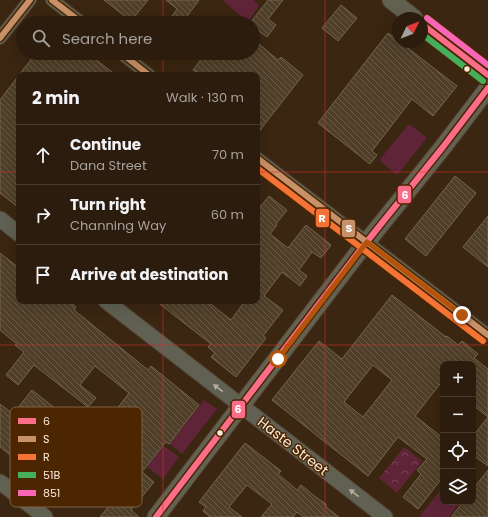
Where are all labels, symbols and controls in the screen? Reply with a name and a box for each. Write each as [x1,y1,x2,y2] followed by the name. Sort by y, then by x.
[392,12,428,48] north arrow
[16,16,260,60] search box
[30,27,52,49] icon: search
[62,28,152,49] text: Search here
[462,64,472,74] unlabelled marker
[32,86,80,110] text: 2 min
[166,88,244,107] text: Walk · 130 m
[70,134,141,155] text: Continue
[32,144,54,166] icon: ahead
[212,145,244,164] text: 70 m
[70,156,147,175] text: Dana Street
[397,185,412,204] line badge: 6
[401,187,409,203] text: 6
[70,194,146,215] text: Turn right
[32,204,54,226] icon: right
[211,205,244,224] text: 60 m
[315,208,330,228] line badge: R
[318,210,326,226] text: R
[70,216,166,235] text: Channing Way
[341,219,356,238] line badge: S
[346,220,353,236] text: S
[32,264,54,286] icon: arrive
[70,264,228,285] text: Arrive at destination
[453,306,471,324] route end
[269,350,287,368] route start
[440,361,476,505] map controls
[440,361,476,397] button: +
[213,384,223,392] one-way arrow
[440,397,476,433] button: −
[231,400,246,419] line badge: 6
[234,401,242,417] text: 6
[10,407,142,507] legend
[253,412,333,480] street label: Haste Street
[43,413,50,429] text: 6
[215,428,225,438] unlabelled marker
[43,431,49,447] text: S
[440,433,476,469] button: locate
[43,449,50,465] text: R
[43,467,60,483] text: 51B
[440,469,476,505] button: layers
[43,485,60,501] text: 851
[349,489,360,497] one-way arrow

